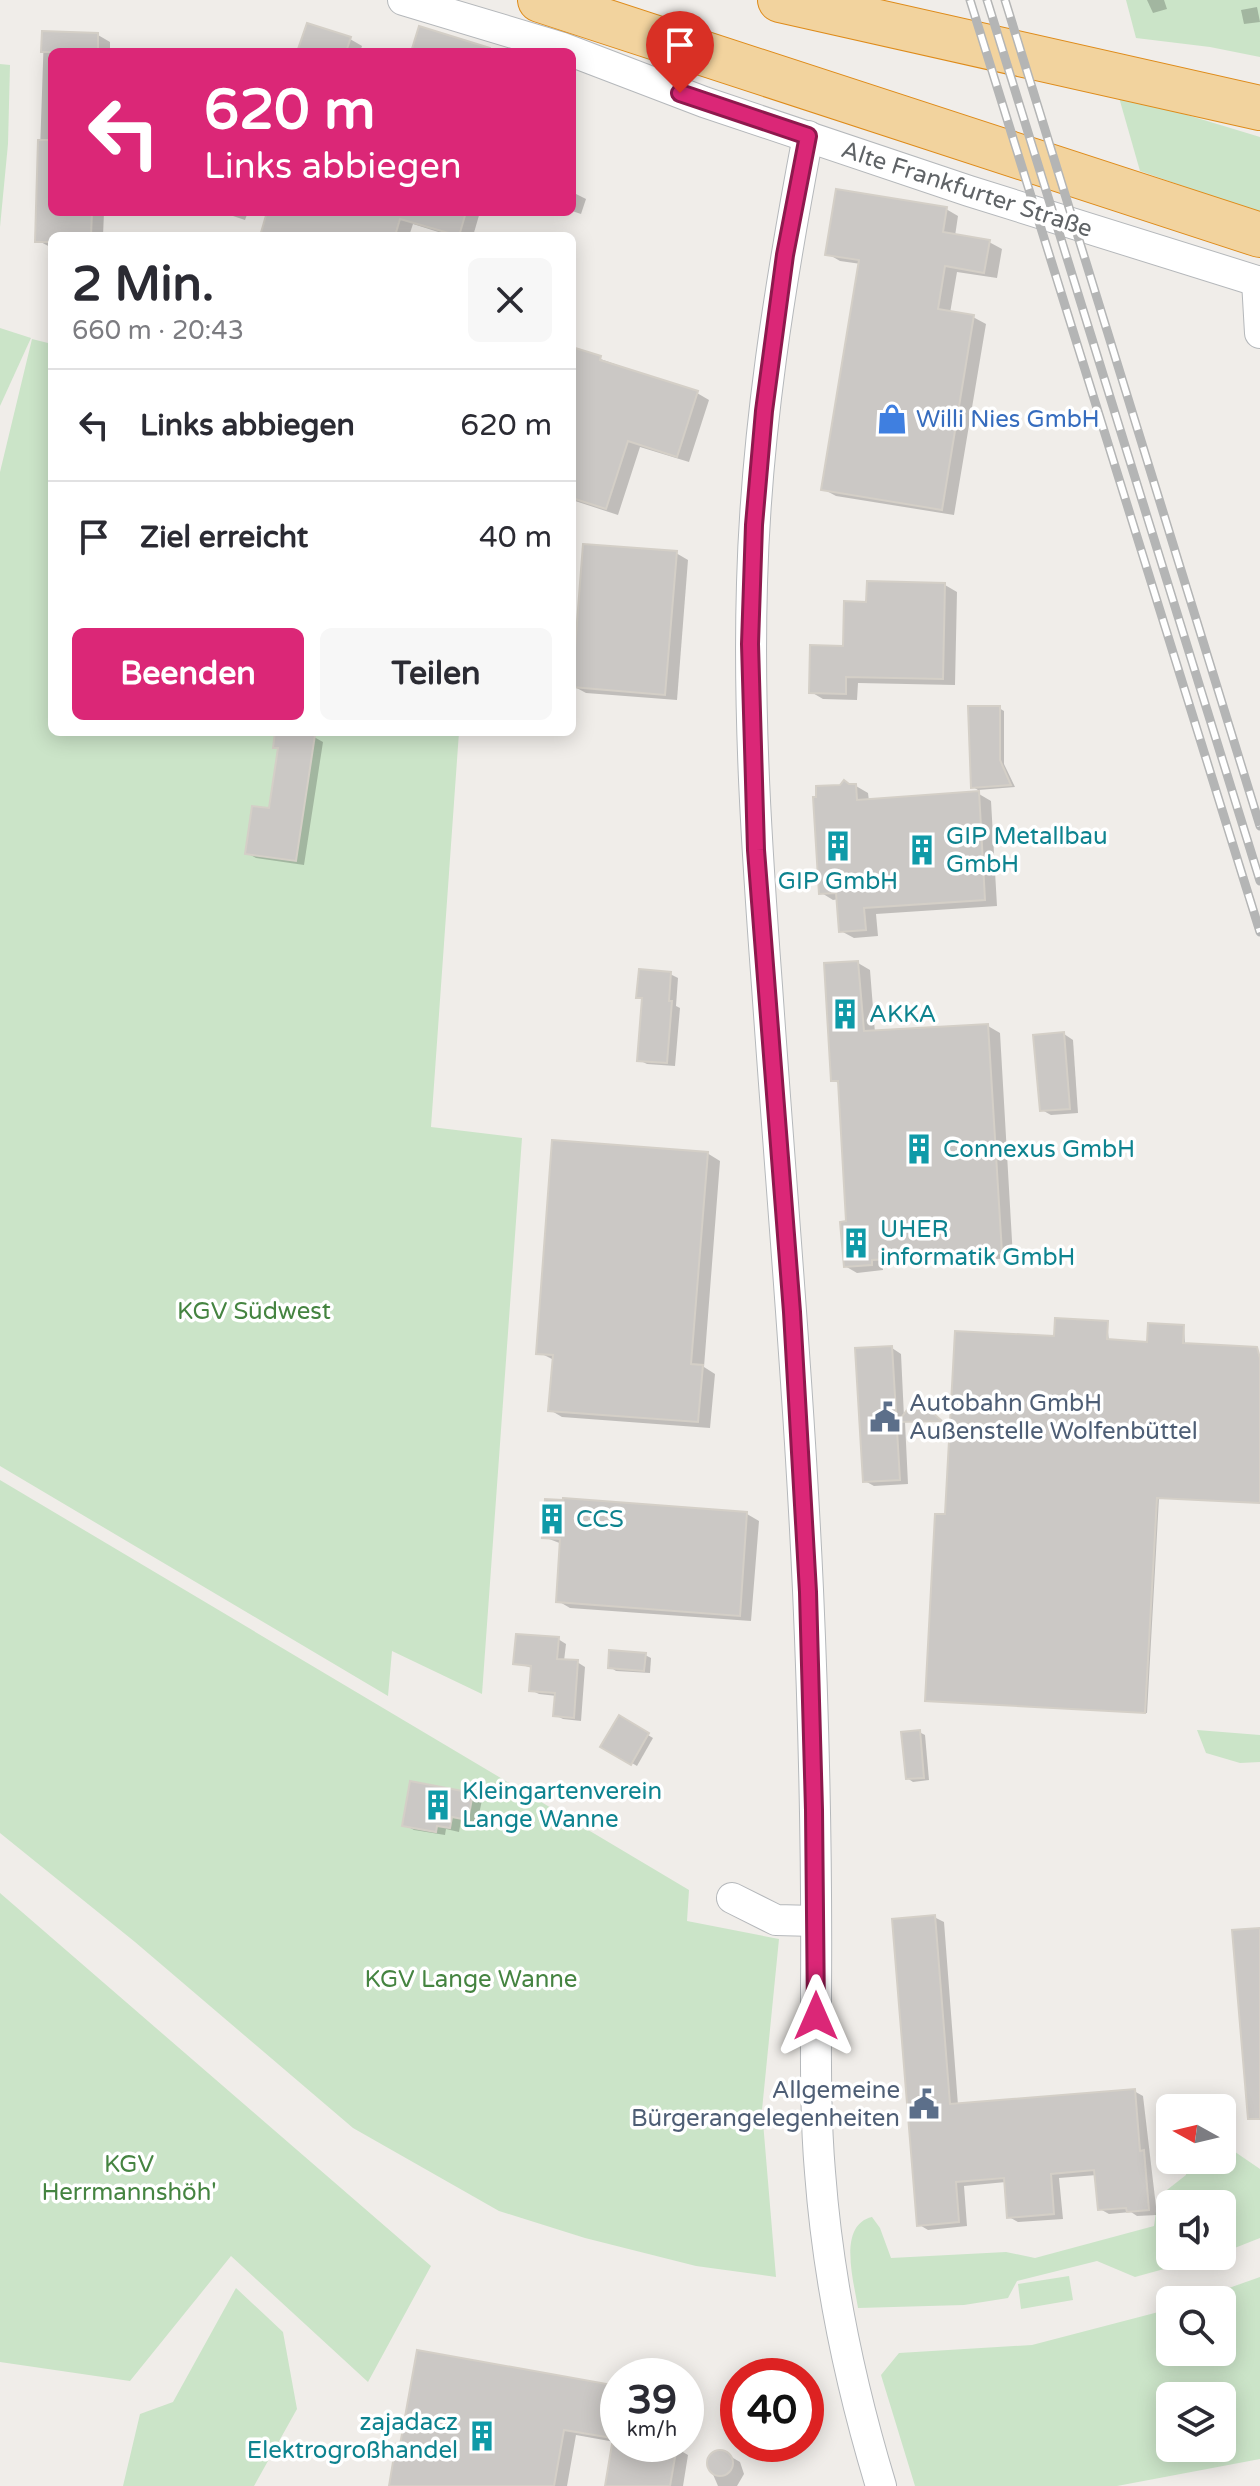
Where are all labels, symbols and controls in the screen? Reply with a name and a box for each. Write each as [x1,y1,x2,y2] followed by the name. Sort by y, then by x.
[646,11,714,93] pin
[658,23,702,67] icon: arrive
[204,77,375,144] text: 620 m
[72,80,176,184] icon: left
[838,135,1096,244] street label: Alte Frankfurter Straße
[204,145,462,188] text: Links abbiegen
[72,256,214,314] text: 2 Min.
[468,258,552,342] button: close
[72,315,244,346] text: 660 m · 20:43
[875,402,909,436] shop icon: Willi Nies GmbH
[72,403,116,447] icon: left
[916,405,1100,434] place label: Willi Nies GmbH
[140,407,355,444] text: Links abbiegen
[460,407,552,444] text: 620 m
[72,515,116,559] icon: arrive
[140,519,308,556] text: Ziel erreicht
[479,519,552,556] text: 40 m
[72,628,304,720] button: Beenden
[320,628,552,720] button: Teilen
[946,822,1108,879] place label: GIP Metallbau GmbH
[821,829,855,863] building icon: GIP GmbH
[905,833,939,867] building icon: GIP Metallbau GmbH
[778,867,898,896] place label: GIP GmbH
[828,997,862,1031] building icon: AKKA
[869,1000,937,1029] place label: AKKA
[902,1132,936,1166] building icon: Connexus GmbH
[943,1135,1135,1164] place label: Connexus GmbH
[880,1215,1075,1272] place label: UHER informatik GmbH
[839,1226,873,1260] building icon: UHER informatik GmbH
[177,1297,331,1326] park label: KGV Südwest
[909,1389,1198,1446] place label: Autobahn GmbH Außenstelle Wolfenbüttel
[868,1400,902,1434] public building icon: Autobahn GmbH Außenstelle Wolfenbüttel
[535,1502,569,1536] building icon: CCS
[576,1505,624,1534] place label: CCS
[462,1777,662,1834] place label: Kleingartenverein Lange Wanne
[421,1788,455,1822] building icon: Kleingartenverein Lange Wanne
[365,1965,577,1994] park label: KGV Lange Wanne
[774,1974,858,2058] position arrow
[631,2076,900,2133] place label: Allgemeine Bürgerangelegenheiten
[907,2087,941,2121] public building icon: Allgemeine Bürgerangelegenheiten
[1156,2094,1236,2174] north arrow
[1156,2094,1236,2462] map controls
[41,2150,217,2207] park label: KGV Herrmannshöh'
[1156,2190,1236,2270] button: sound
[1156,2286,1236,2366] button: search
[720,2358,824,2462] speed limit sign: 40
[627,2376,677,2424] text: 39
[1156,2382,1236,2462] button: layers
[247,2408,458,2465] place label: zajadacz Elektrogroßhandel
[627,2418,677,2442] text: km/h
[465,2419,499,2453] building icon: zajadacz Elektrogroßhandel

